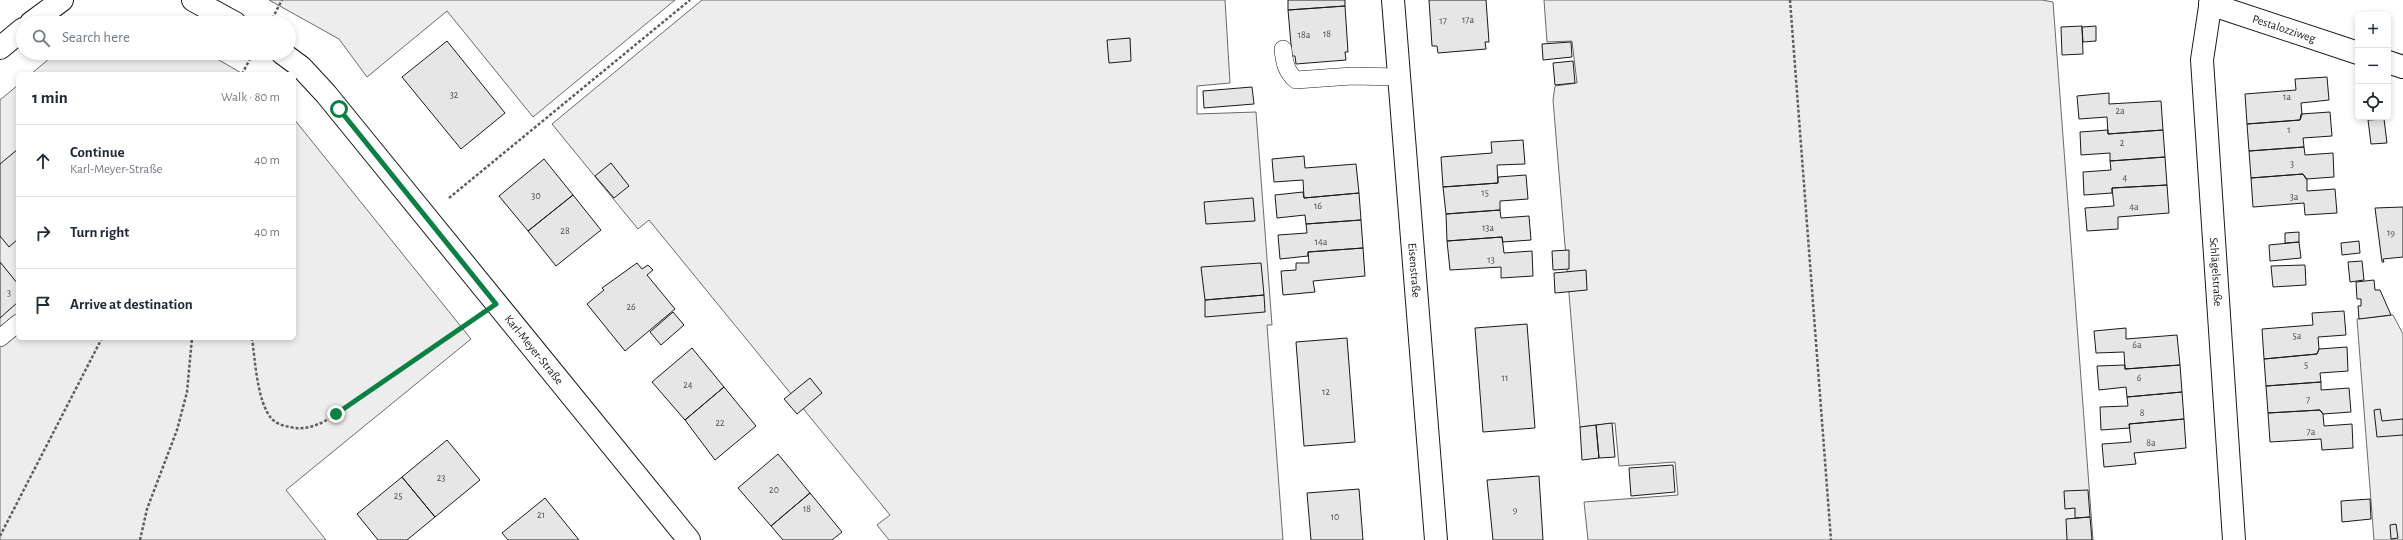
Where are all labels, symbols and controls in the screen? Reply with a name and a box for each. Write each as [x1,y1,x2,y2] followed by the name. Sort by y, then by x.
[2251,12,2317,45] street label: Pestalozziweg
[2355,12,2391,120] map controls
[2355,12,2391,48] button: +
[1462,15,1474,25] house number: 17a
[16,16,296,60] search box
[1439,16,1447,26] house number: 17
[30,27,52,49] icon: search
[1323,29,1331,39] house number: 18
[62,30,130,45] text: Search here
[1298,30,1311,40] house number: 18a
[2355,48,2391,84] button: −
[2355,84,2391,120] button: locate
[32,89,68,106] text: 1 min
[450,90,459,100] house number: 32
[221,91,280,104] text: Walk · 80 m
[2283,92,2291,102] house number: 1a
[330,100,348,118] route start
[2115,106,2125,116] house number: 2a
[2287,125,2291,135] house number: 1
[2120,138,2125,148] house number: 2
[70,145,125,160] text: Continue
[32,150,54,172] icon: ahead
[254,154,280,167] text: 40 m
[2290,159,2294,169] house number: 3
[70,163,163,176] text: Karl-Meyer-Straße
[2123,173,2128,183] house number: 4
[1481,188,1489,198] house number: 15
[531,191,541,201] house number: 30
[2290,192,2299,202] house number: 3a
[1314,201,1322,211] house number: 16
[2129,202,2139,212] house number: 4a
[32,222,54,244] icon: right
[1482,223,1494,233] house number: 13a
[70,225,129,240] text: Turn right
[254,226,280,239] text: 40 m
[560,226,570,236] house number: 28
[2387,228,2395,238] house number: 19
[1315,237,1328,247] house number: 14a
[2208,237,2224,307] street label: Schlägelstraße
[1406,242,1423,298] street label: Eisenstraße
[1487,255,1495,265] house number: 13
[7,288,11,298] house number: 3
[32,294,54,316] icon: arrive
[70,297,193,312] text: Arrive at destination
[626,302,636,312] house number: 26
[502,313,566,387] street label: Karl-Meyer-Straße
[2293,331,2302,341] house number: 5a
[2132,340,2142,350] house number: 6a
[2304,360,2308,370] house number: 5
[1502,373,1508,383] house number: 11
[2137,373,2142,383] house number: 6
[683,380,693,390] house number: 24
[1322,387,1330,397] house number: 12
[2306,395,2310,405] house number: 7
[327,405,345,423] route end
[2140,408,2145,418] house number: 8
[715,418,725,428] house number: 22
[2307,427,2316,437] house number: 7a
[2146,438,2156,448] house number: 8a
[437,473,445,483] house number: 23
[769,485,779,495] house number: 20
[394,491,402,501] house number: 25
[803,504,811,514] house number: 18
[1513,505,1518,515] house number: 9
[537,510,545,520] house number: 21
[1331,512,1339,522] house number: 10

